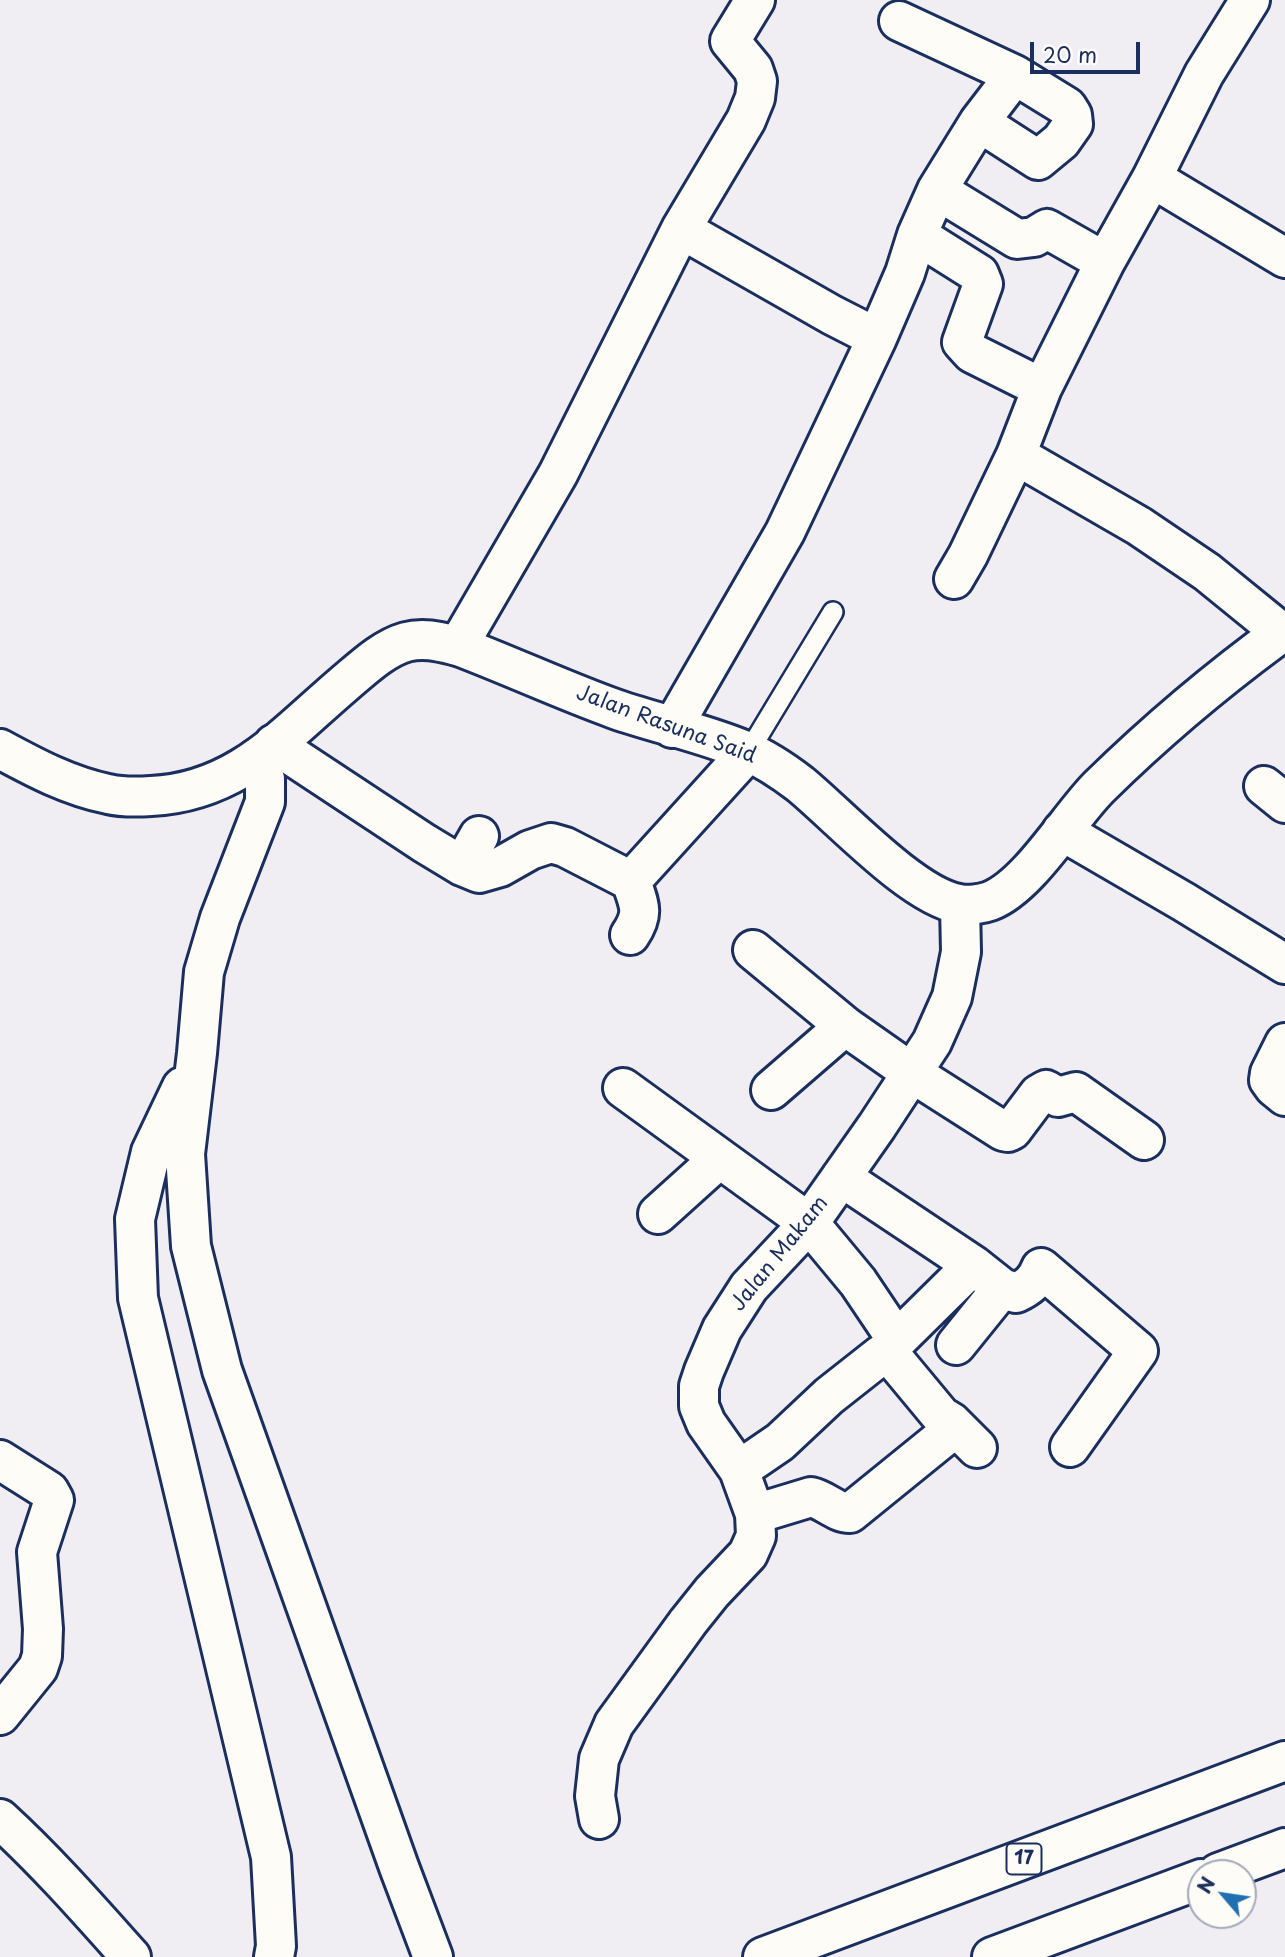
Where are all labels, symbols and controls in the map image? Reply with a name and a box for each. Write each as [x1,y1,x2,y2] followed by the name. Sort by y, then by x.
[1033,28,1143,72] scale bar
[1043,38,1097,70] text: 20 m
[573,681,759,769] street label: Jalan Rasuna Said
[726,1191,834,1317] street label: Jalan Makam
[1006,1843,1042,1874] road number: 17
[1187,1859,1257,1929] north arrow
[1189,1871,1221,1898] text: N

